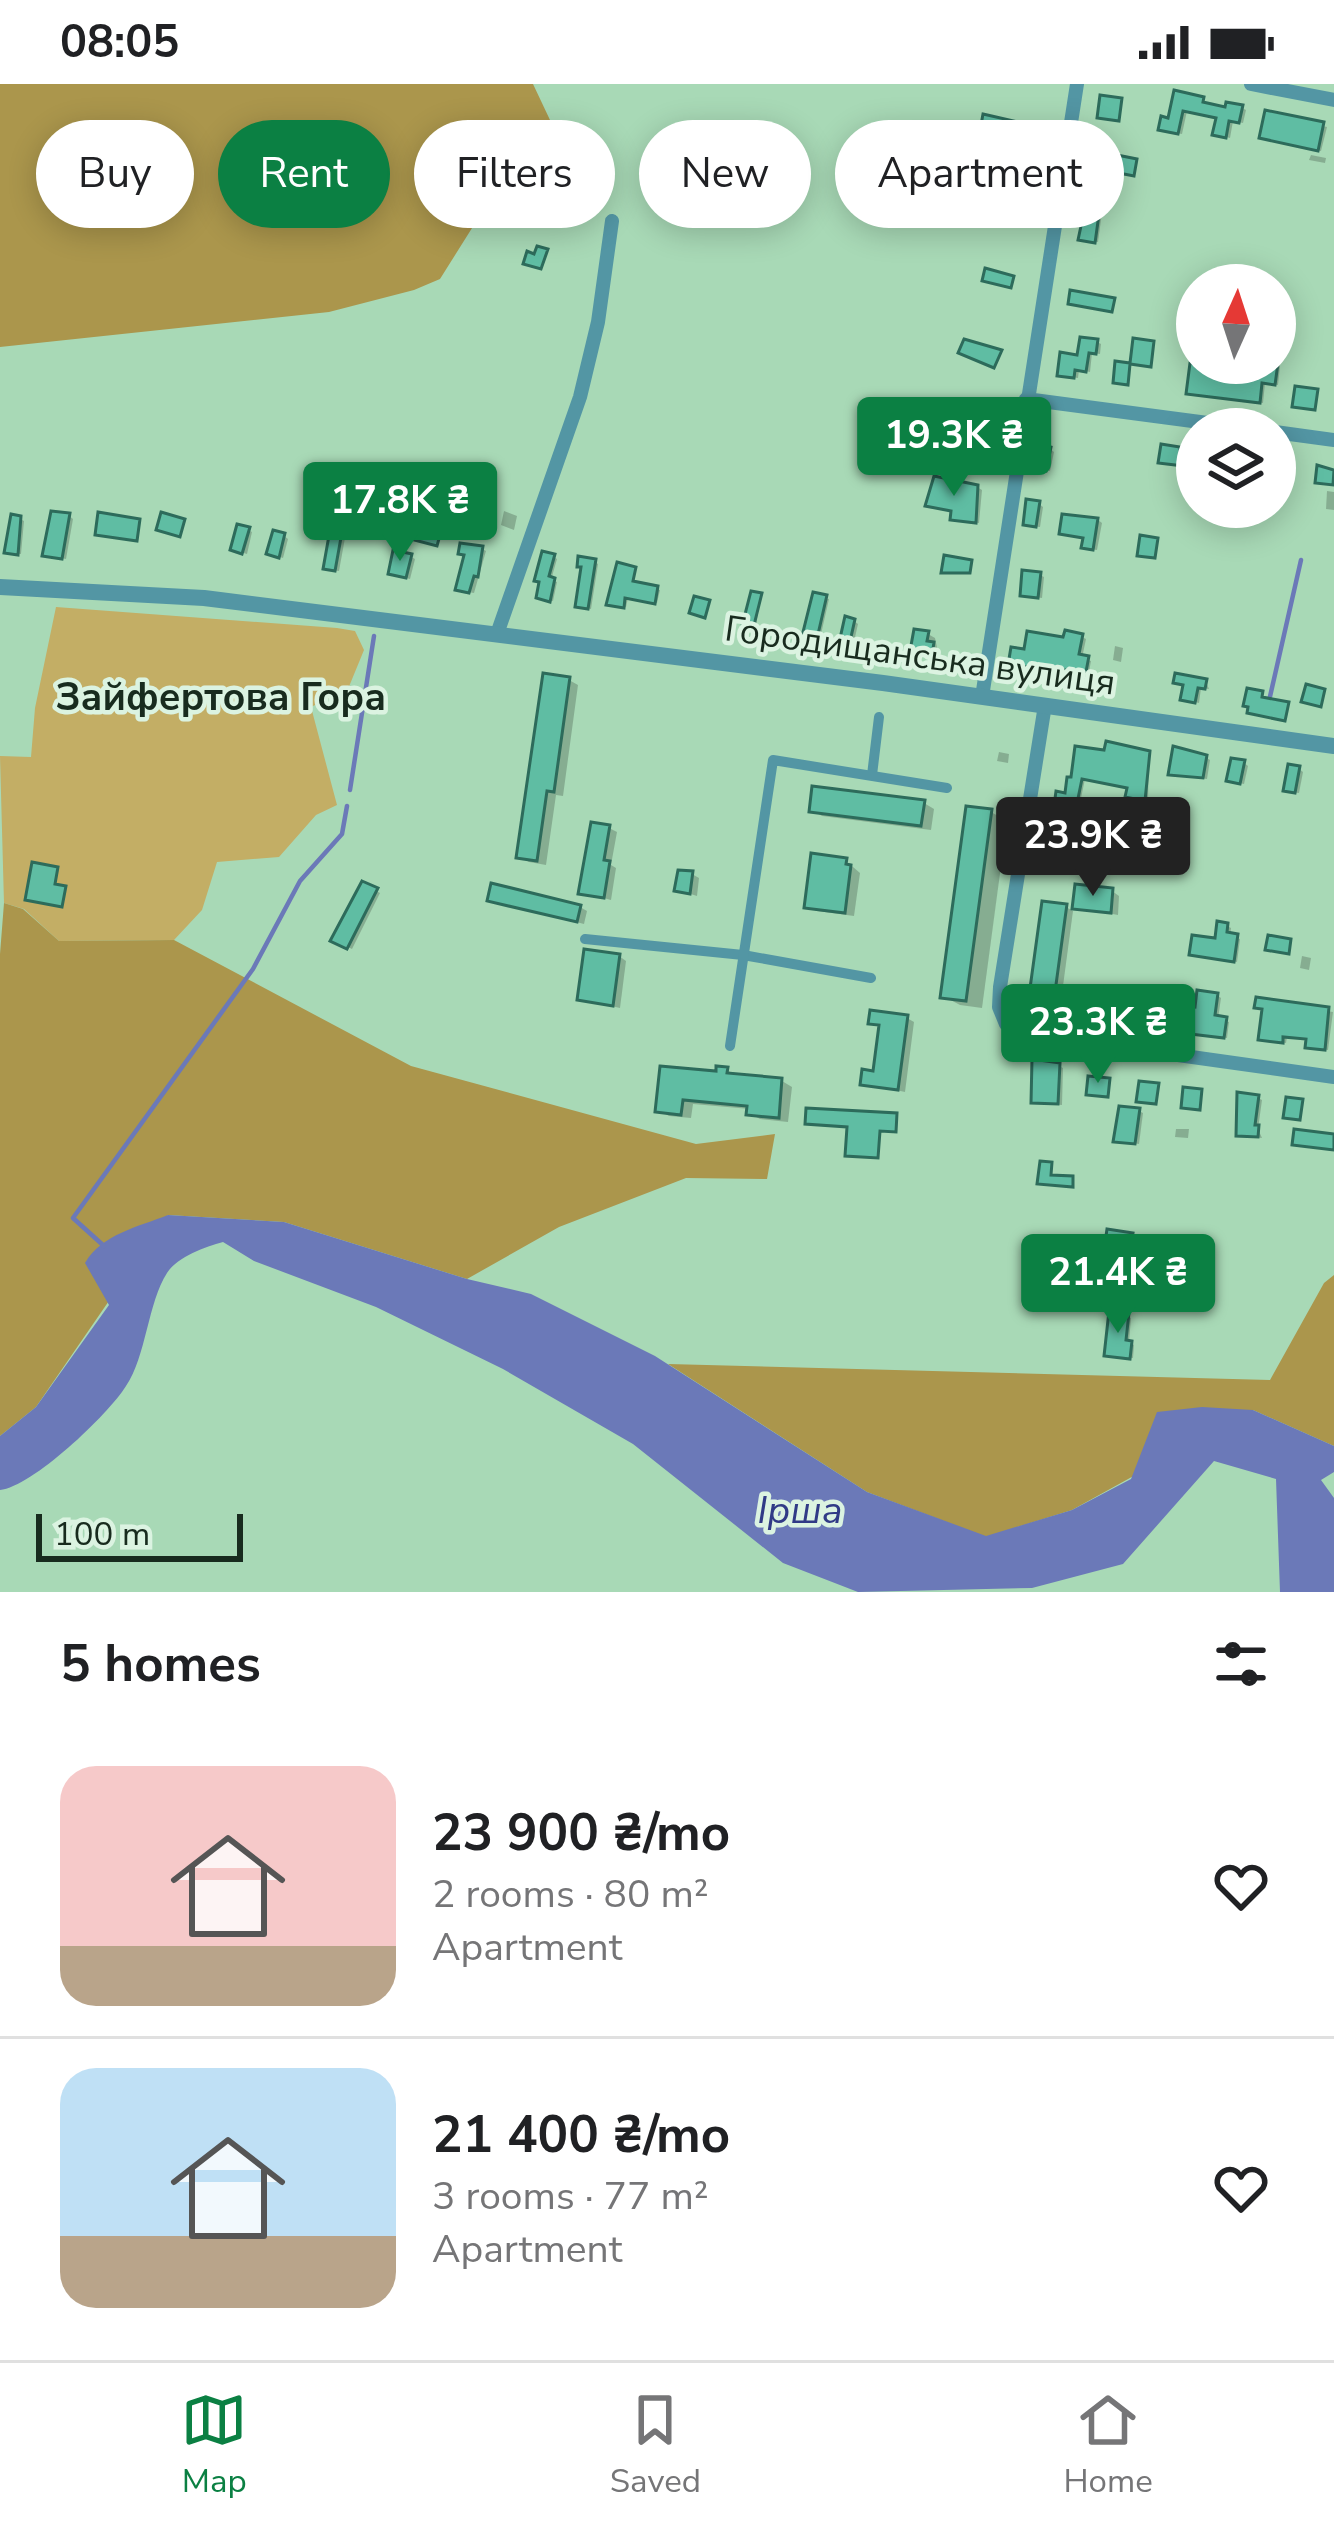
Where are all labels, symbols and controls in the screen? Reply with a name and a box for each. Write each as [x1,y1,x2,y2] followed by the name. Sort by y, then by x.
[60,12,179,73] text: 08:05
[36,120,194,228] chip: Buy
[218,120,390,228] chip: Rent
[414,120,615,228] chip: Filters
[639,120,811,228] chip: New
[835,120,1124,228] chip: Apartment
[1176,264,1296,384] north arrow
[1176,264,1296,528] map controls
[843,397,1065,499] pin: 19.3K ₴
[1176,408,1296,528] button: layers
[884,409,1024,462] text: 19.3K ₴
[289,462,511,564] pin: 17.8K ₴
[330,474,470,527] text: 17.8K ₴
[722,604,1118,708] street label: Городищанська вулиця
[56,671,386,724] district label: Зайфертова Гора
[982,797,1204,899] pin: 23.9K ₴
[1023,809,1163,862] text: 23.9K ₴
[987,984,1209,1086] pin: 23.3K ₴
[1028,996,1168,1049] text: 23.3K ₴
[1007,1234,1229,1336] pin: 21.4K ₴
[1048,1246,1188,1299] text: 21.4K ₴
[757,1484,843,1537] water label: Ірша
[36,1508,243,1561] scale bar
[54,1512,150,1557] text: 100 m
[60,1629,261,1699] text: 5 homes
[1208,1631,1274,1697] icon: filters
[432,1798,730,1868] text: 23 900 ₴/mo
[156,1814,300,1958] icon: home
[1208,1853,1274,1919] icon: heart
[432,1868,709,1921] text: 2 rooms · 80 m²
[432,1921,622,1974] text: Apartment
[432,2100,730,2170] text: 21 400 ₴/mo
[156,2116,300,2260] icon: home
[1208,2155,1274,2221] icon: heart
[432,2170,709,2223] text: 3 rooms · 77 m²
[432,2223,622,2276] text: Apartment
[181,2387,247,2504] tab: Map
[610,2387,701,2504] tab: Saved
[1063,2387,1153,2504] tab: Home

